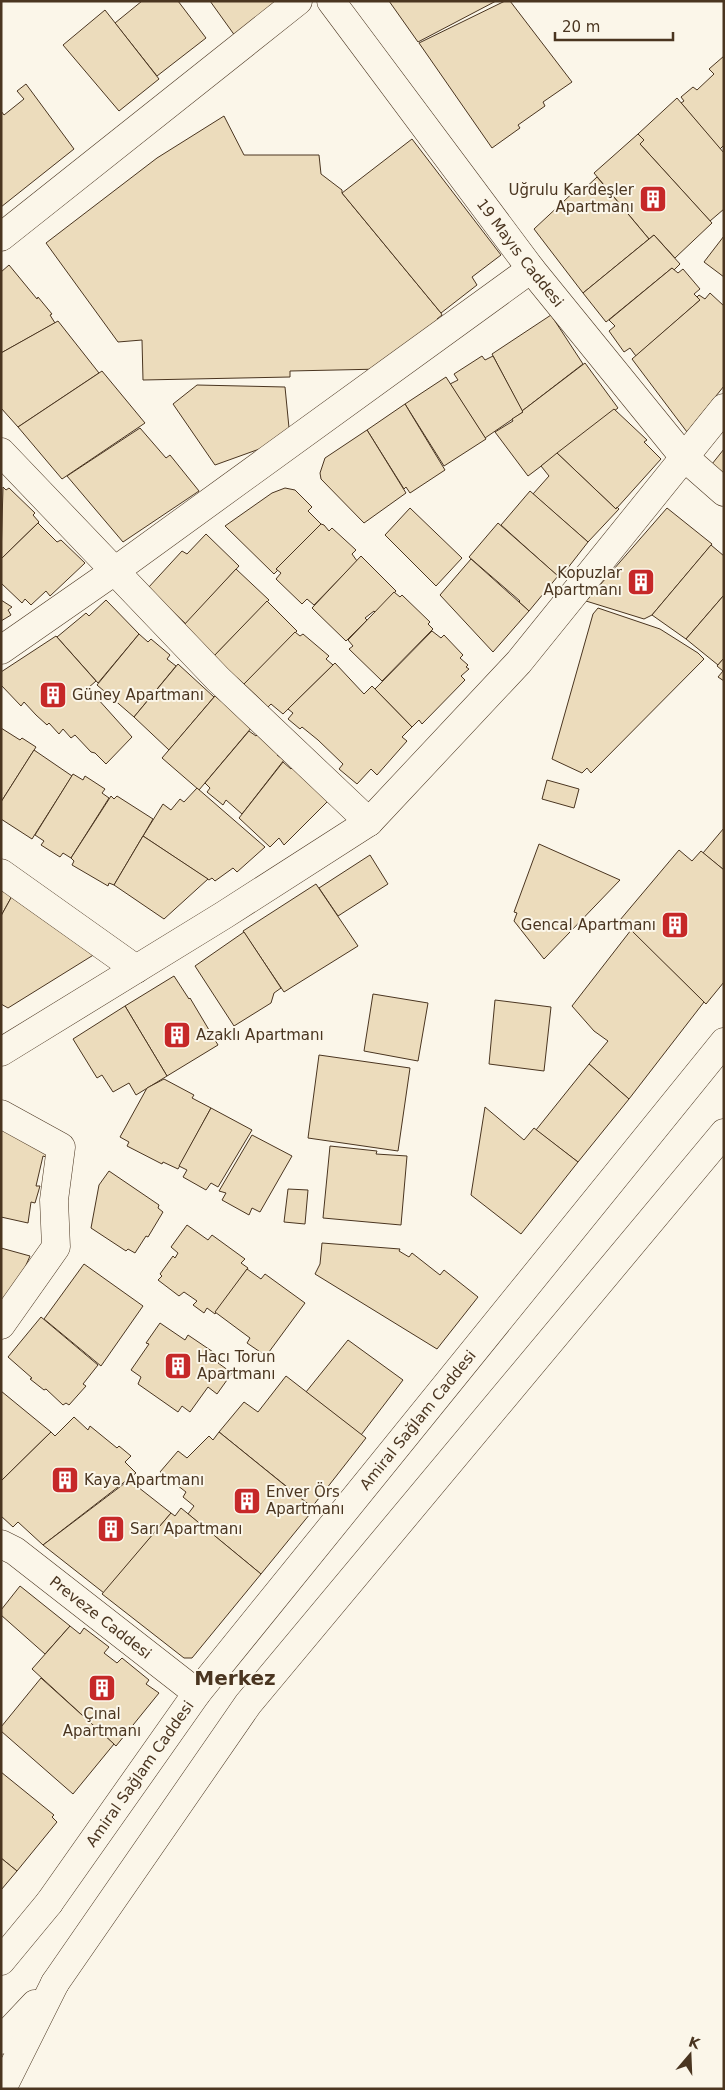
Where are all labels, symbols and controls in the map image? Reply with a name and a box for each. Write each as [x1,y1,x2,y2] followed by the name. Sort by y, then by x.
[555,10,672,42] scale bar
[562,18,600,36] text: 20 m
[509,181,635,216] place label: Uğrulu Kardeşler Apartmanı
[638,184,668,214] building icon: Uğrulu Kardeşler Apartmanı
[473,195,567,311] street label: 19 Mayıs Caddesi
[543,564,623,599] place label: Kopuzlar Apartmanı
[626,567,656,597] building icon: Kopuzlar Apartmanı
[38,680,68,710] building icon: Güney Apartmanı
[72,686,204,704] place label: Güney Apartmanı
[660,910,690,940] building icon: Gencal Apartmanı
[521,916,656,934] place label: Gencal Apartmanı
[162,1020,192,1050] building icon: Azaklı Apartmanı
[196,1026,324,1044] place label: Azaklı Apartmanı
[356,1347,480,1494] street label: Amiral Sağlam Caddesi
[197,1348,276,1383] place label: Hacı Torun Apartmanı
[163,1351,193,1381] building icon: Hacı Torun Apartmanı
[50,1465,80,1495] building icon: Kaya Apartmanı
[84,1471,204,1489] place label: Kaya Apartmanı
[266,1482,345,1518] place label: Enver Örs Apartmanı
[232,1486,262,1516] building icon: Enver Örs Apartmanı
[96,1514,126,1544] building icon: Sarı Apartmanı
[130,1520,242,1538] place label: Sarı Apartmanı
[46,1572,155,1663] street label: Preveze Caddesi
[194,1666,276,1690] district label: Merkez
[87,1673,117,1703] building icon: Çınal Apartmanı
[82,1697,198,1850] street label: Amiral Sağlam Caddesi
[63,1705,141,1740] place label: Çınal Apartmanı
[665,2030,715,2080] north arrow
[686,2033,703,2052] text: K

